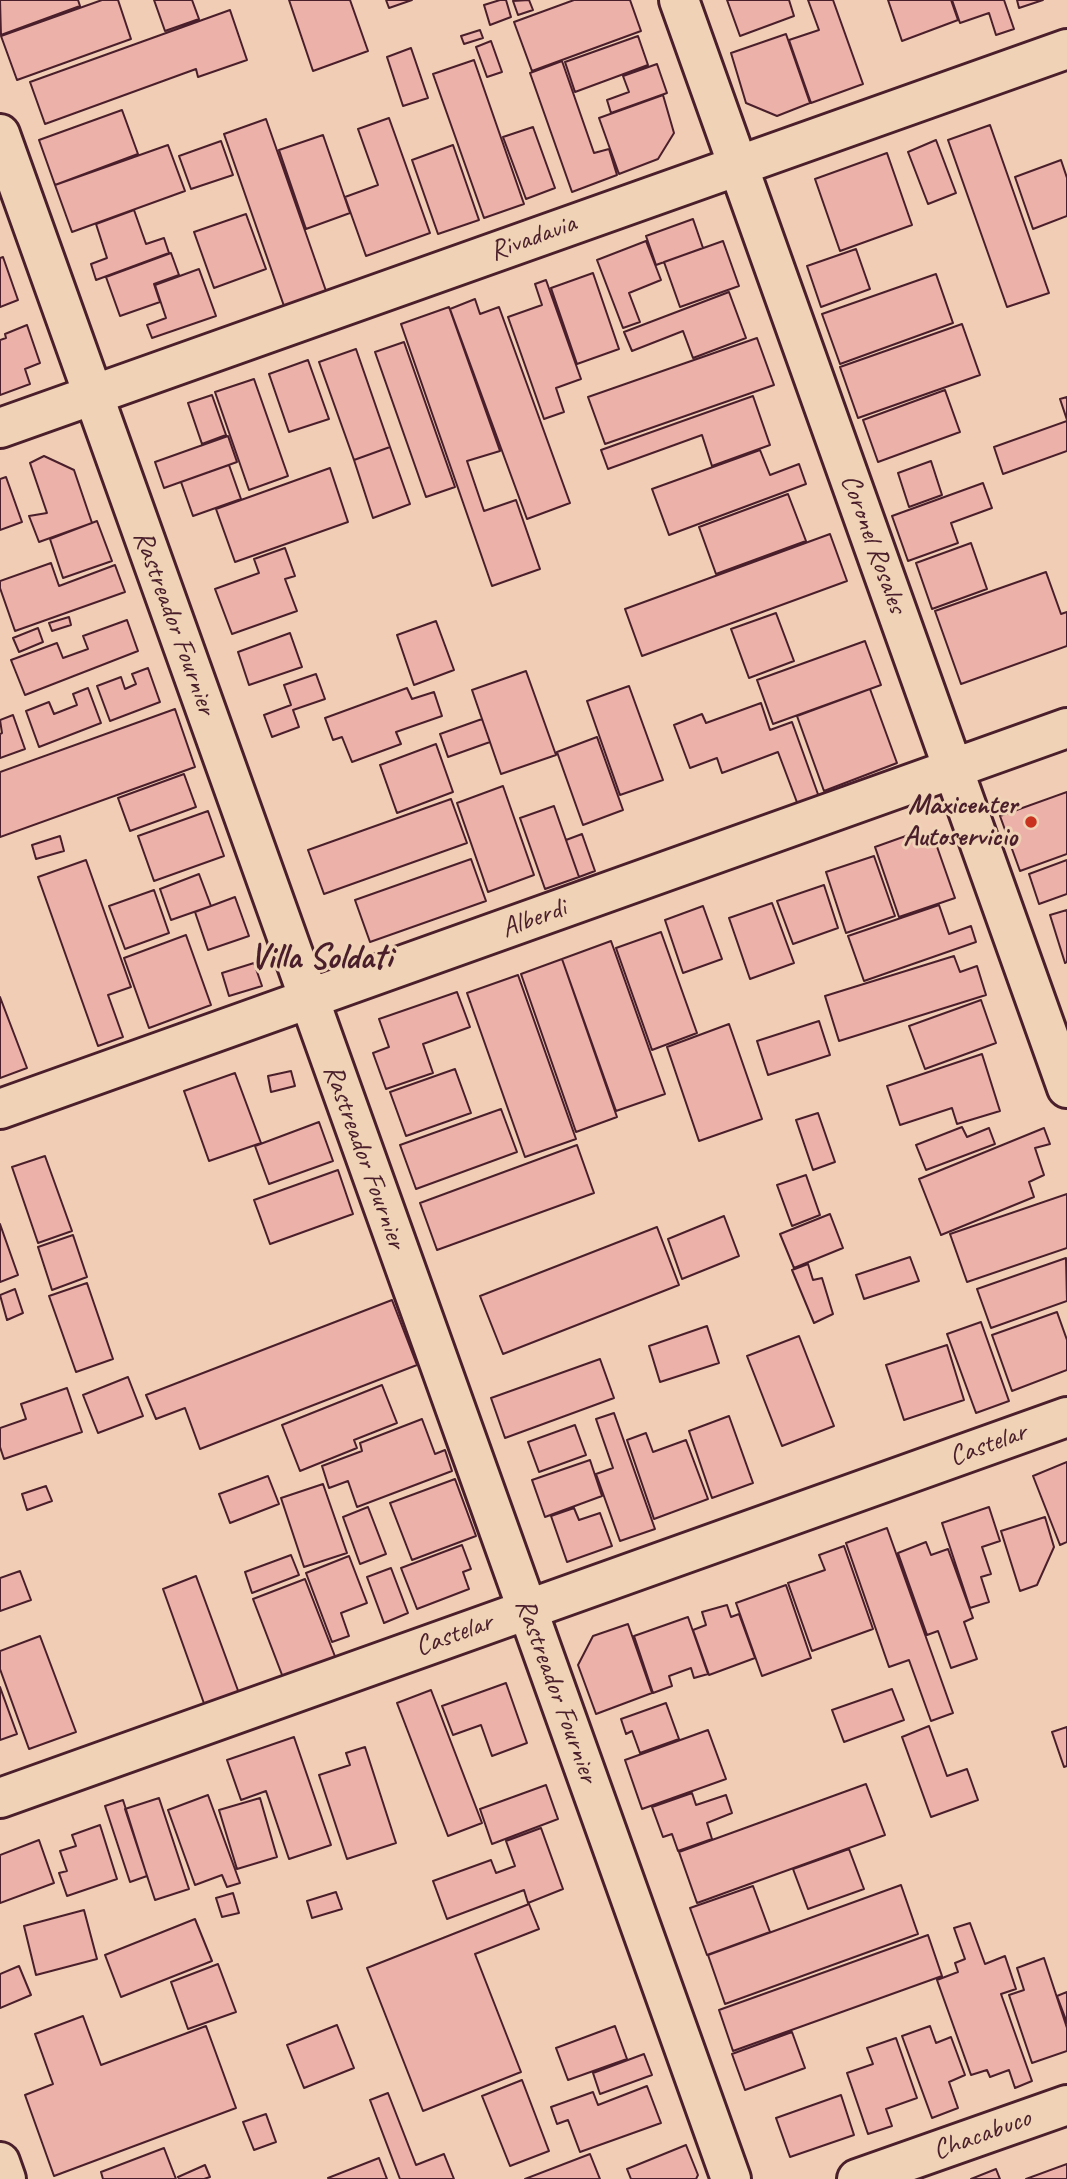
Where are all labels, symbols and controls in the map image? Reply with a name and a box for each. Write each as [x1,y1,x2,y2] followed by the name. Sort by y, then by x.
[485,207,581,269] street label: Rivadavia
[832,470,914,618] street label: Coronel Rosales
[125,526,223,720] street label: Rastreador Fournier
[903,789,1017,855] place label: Maxicenter Autoservicio
[1023,814,1039,830] marker: Maxicenter Autoservicio
[497,892,571,946] street label: Alberdi
[250,938,392,980] district label: Villa Soldati
[315,1060,413,1254] street label: Rastreador Fournier
[945,1416,1031,1474] street label: Castelar
[507,1594,605,1788] street label: Rastreador Fournier
[411,1606,497,1664] street label: Castelar
[928,2102,1036,2168] street label: Chacabuco

